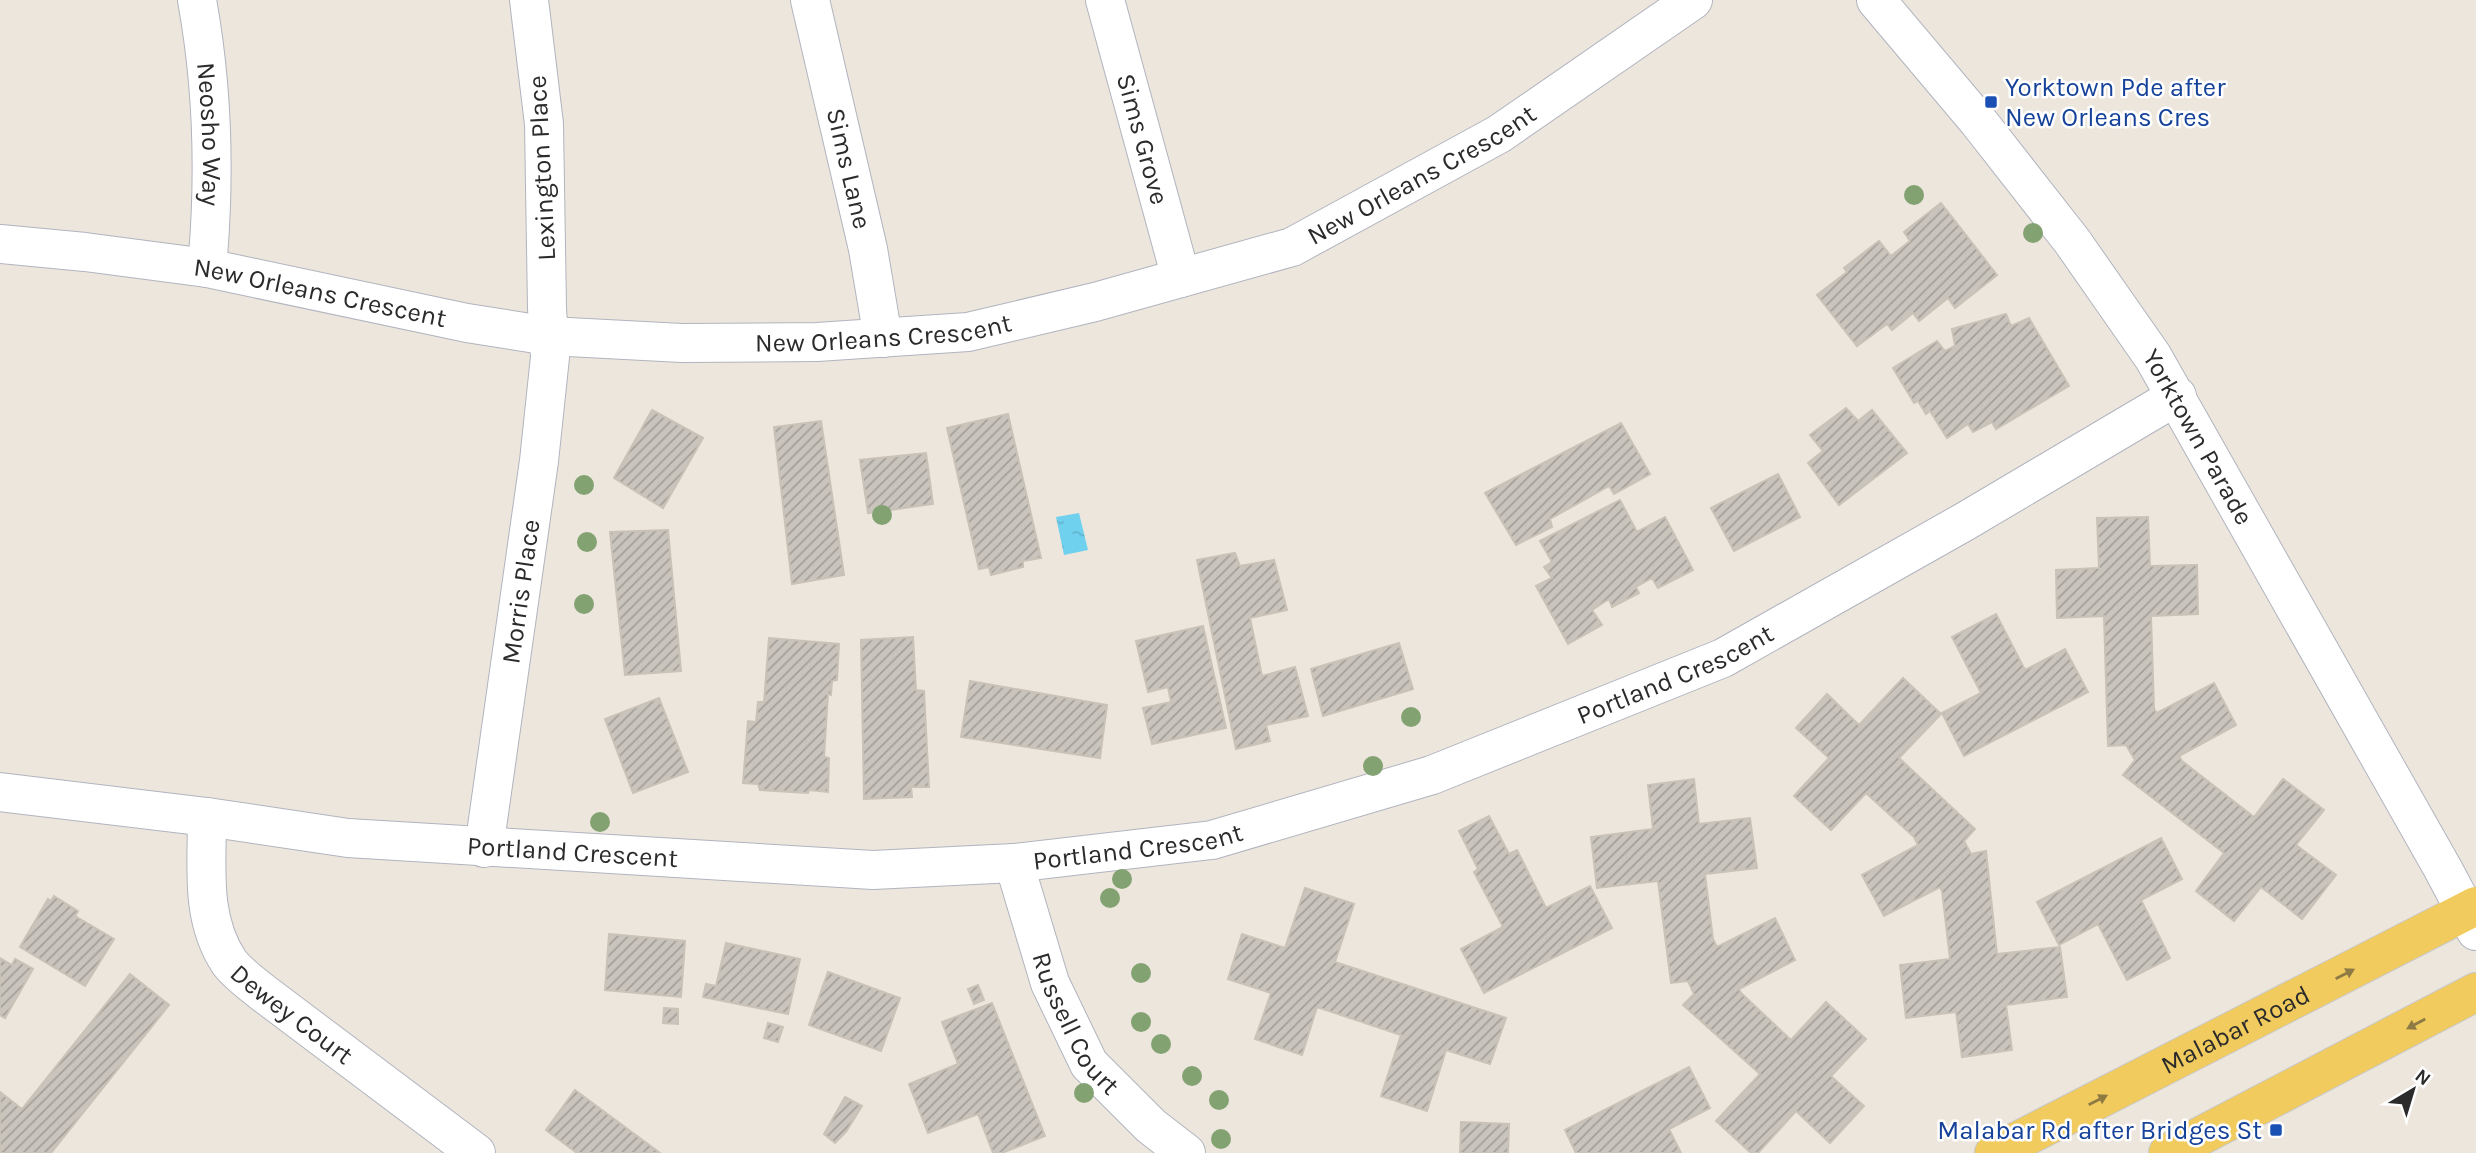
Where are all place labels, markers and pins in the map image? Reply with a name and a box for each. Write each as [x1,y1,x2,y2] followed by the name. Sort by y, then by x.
[2005,72,2226,133] place label: Yorktown Pde after New Orleans Cres
[1983,94,1999,110] marker: Yorktown Pde after New Orleans Cres
[1937,1115,2262,1146] place label: Malabar Rd after Bridges St
[2268,1122,2284,1138] marker: Malabar Rd after Bridges St

